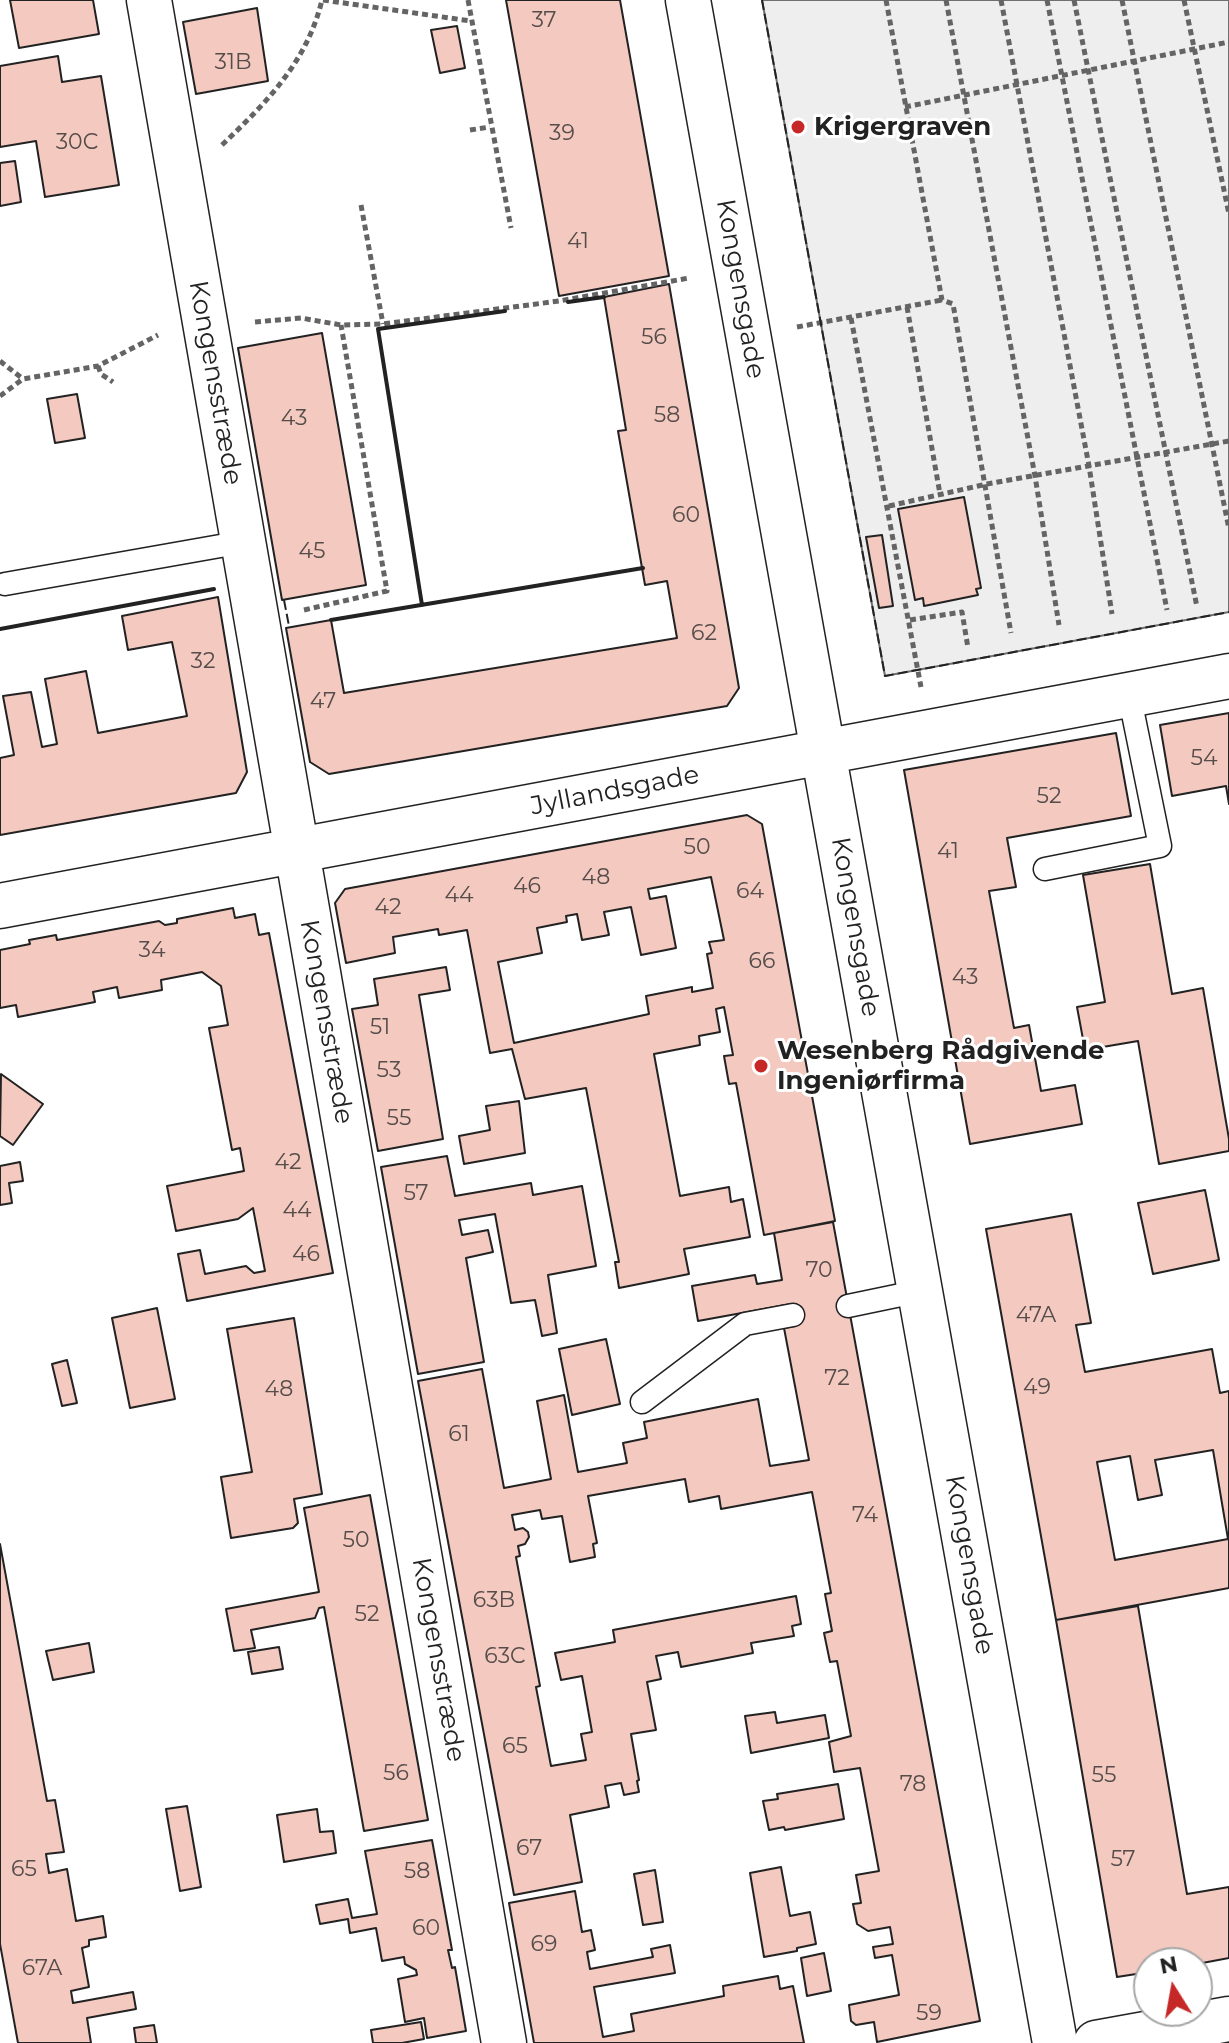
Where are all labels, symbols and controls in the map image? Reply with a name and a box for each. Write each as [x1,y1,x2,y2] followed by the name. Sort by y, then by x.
[531,8,557,34] house number: 37
[215,50,251,76] house number: 31B
[814,111,991,143] place label: Krigergraven
[789,118,807,136] marker: Krigergraven
[549,121,575,147] house number: 39
[56,130,98,156] house number: 30C
[709,197,771,381] street label: Kongensgade
[567,229,589,255] house number: 41
[182,278,248,488] street label: Kongensstræde
[641,325,667,351] house number: 56
[654,403,680,429] house number: 58
[281,406,307,432] house number: 43
[672,503,700,529] house number: 60
[299,539,325,565] house number: 45
[691,621,717,647] house number: 62
[191,649,215,675] house number: 32
[310,689,336,715] house number: 47
[1191,746,1217,772] house number: 54
[528,759,702,823] street label: Jyllandsgade
[1037,784,1061,810] house number: 52
[683,835,711,861] house number: 50
[824,835,886,1019] street label: Kongensgade
[937,839,959,865] house number: 41
[582,865,610,891] house number: 48
[513,874,541,900] house number: 46
[736,879,764,905] house number: 64
[444,883,474,909] house number: 44
[375,895,401,921] house number: 42
[293,917,359,1127] street label: Kongensstræde
[139,938,165,964] house number: 34
[749,949,775,975] house number: 66
[952,965,978,991] house number: 43
[370,1015,390,1041] house number: 51
[777,1035,1104,1096] place label: Wesenberg Rådgivende Ingeniørfirma
[752,1057,770,1075] marker: Wesenberg Rådgivende Ingeniørfirma
[377,1058,401,1084] house number: 53
[387,1106,411,1132] house number: 55
[275,1150,301,1176] house number: 42
[403,1181,429,1207] house number: 57
[282,1198,312,1224] house number: 44
[292,1242,320,1268] house number: 46
[805,1258,833,1284] house number: 70
[1016,1303,1056,1329] house number: 47A
[824,1366,850,1392] house number: 72
[1023,1375,1051,1401] house number: 49
[265,1377,293,1403] house number: 48
[448,1422,470,1448] house number: 61
[938,1473,1000,1657] street label: Kongensgade
[852,1503,878,1529] house number: 74
[342,1528,370,1554] house number: 50
[405,1555,471,1765] street label: Kongensstræde
[473,1588,515,1614] house number: 63B
[355,1602,379,1628] house number: 52
[484,1644,526,1670] house number: 63C
[502,1734,528,1760] house number: 65
[383,1761,409,1787] house number: 56
[1092,1763,1116,1789] house number: 55
[900,1772,926,1798] house number: 78
[516,1836,542,1862] house number: 67
[1110,1847,1136,1873] house number: 57
[11,1857,37,1883] house number: 65
[404,1859,430,1885] house number: 58
[412,1916,440,1942] house number: 60
[531,1932,557,1958] house number: 69
[1133,1947,1213,2027] north arrow
[1157,1950,1180,1980] text: N
[22,1956,62,1982] house number: 67A
[916,2001,942,2027] house number: 59

